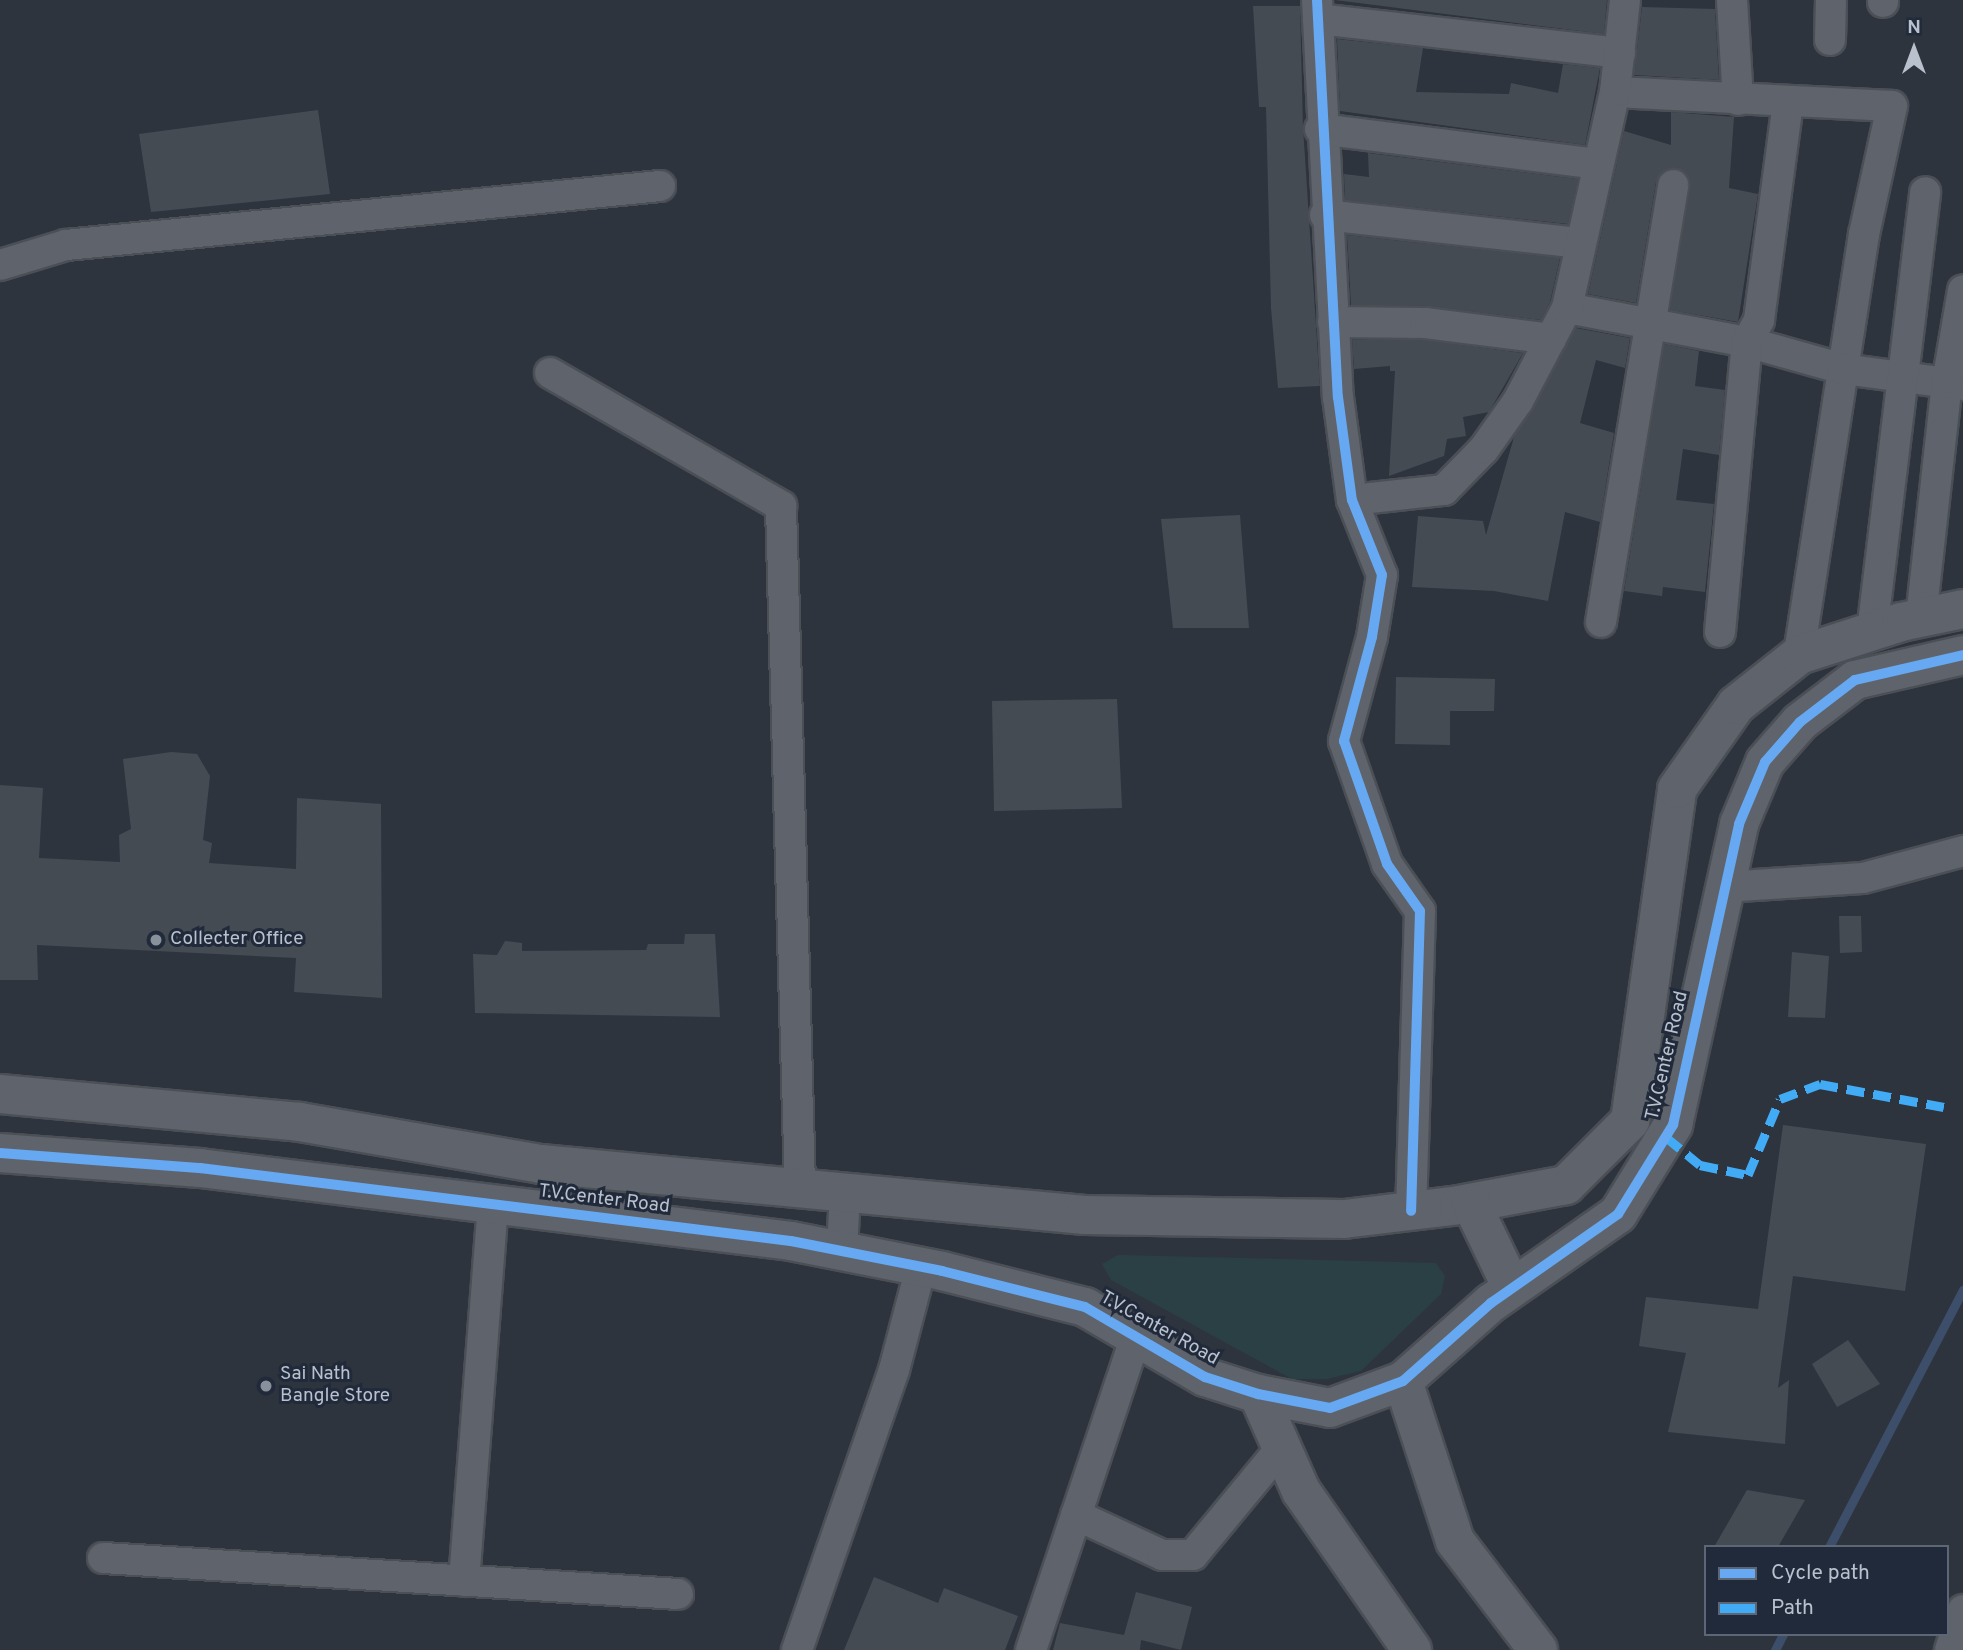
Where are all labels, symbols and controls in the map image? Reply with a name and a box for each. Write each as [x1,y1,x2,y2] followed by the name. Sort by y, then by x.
[1879,14,1949,84] north arrow
[1907,16,1921,40] text: N
[170,929,303,951] place label: Collecter Office
[148,932,164,948] marker: Collecter Office
[1642,989,1694,1123] street label: T.V.Center Road
[537,1181,671,1219] street label: T.V.Center Road
[1096,1287,1222,1371] street label: T.V.Center Road
[280,1364,390,1408] place label: Sai Nath Bangle Store
[258,1378,274,1394] marker: Sai Nath Bangle Store
[1704,1545,1949,1636] legend
[1771,1560,1870,1587] text: Cycle path
[1771,1595,1814,1622] text: Path

